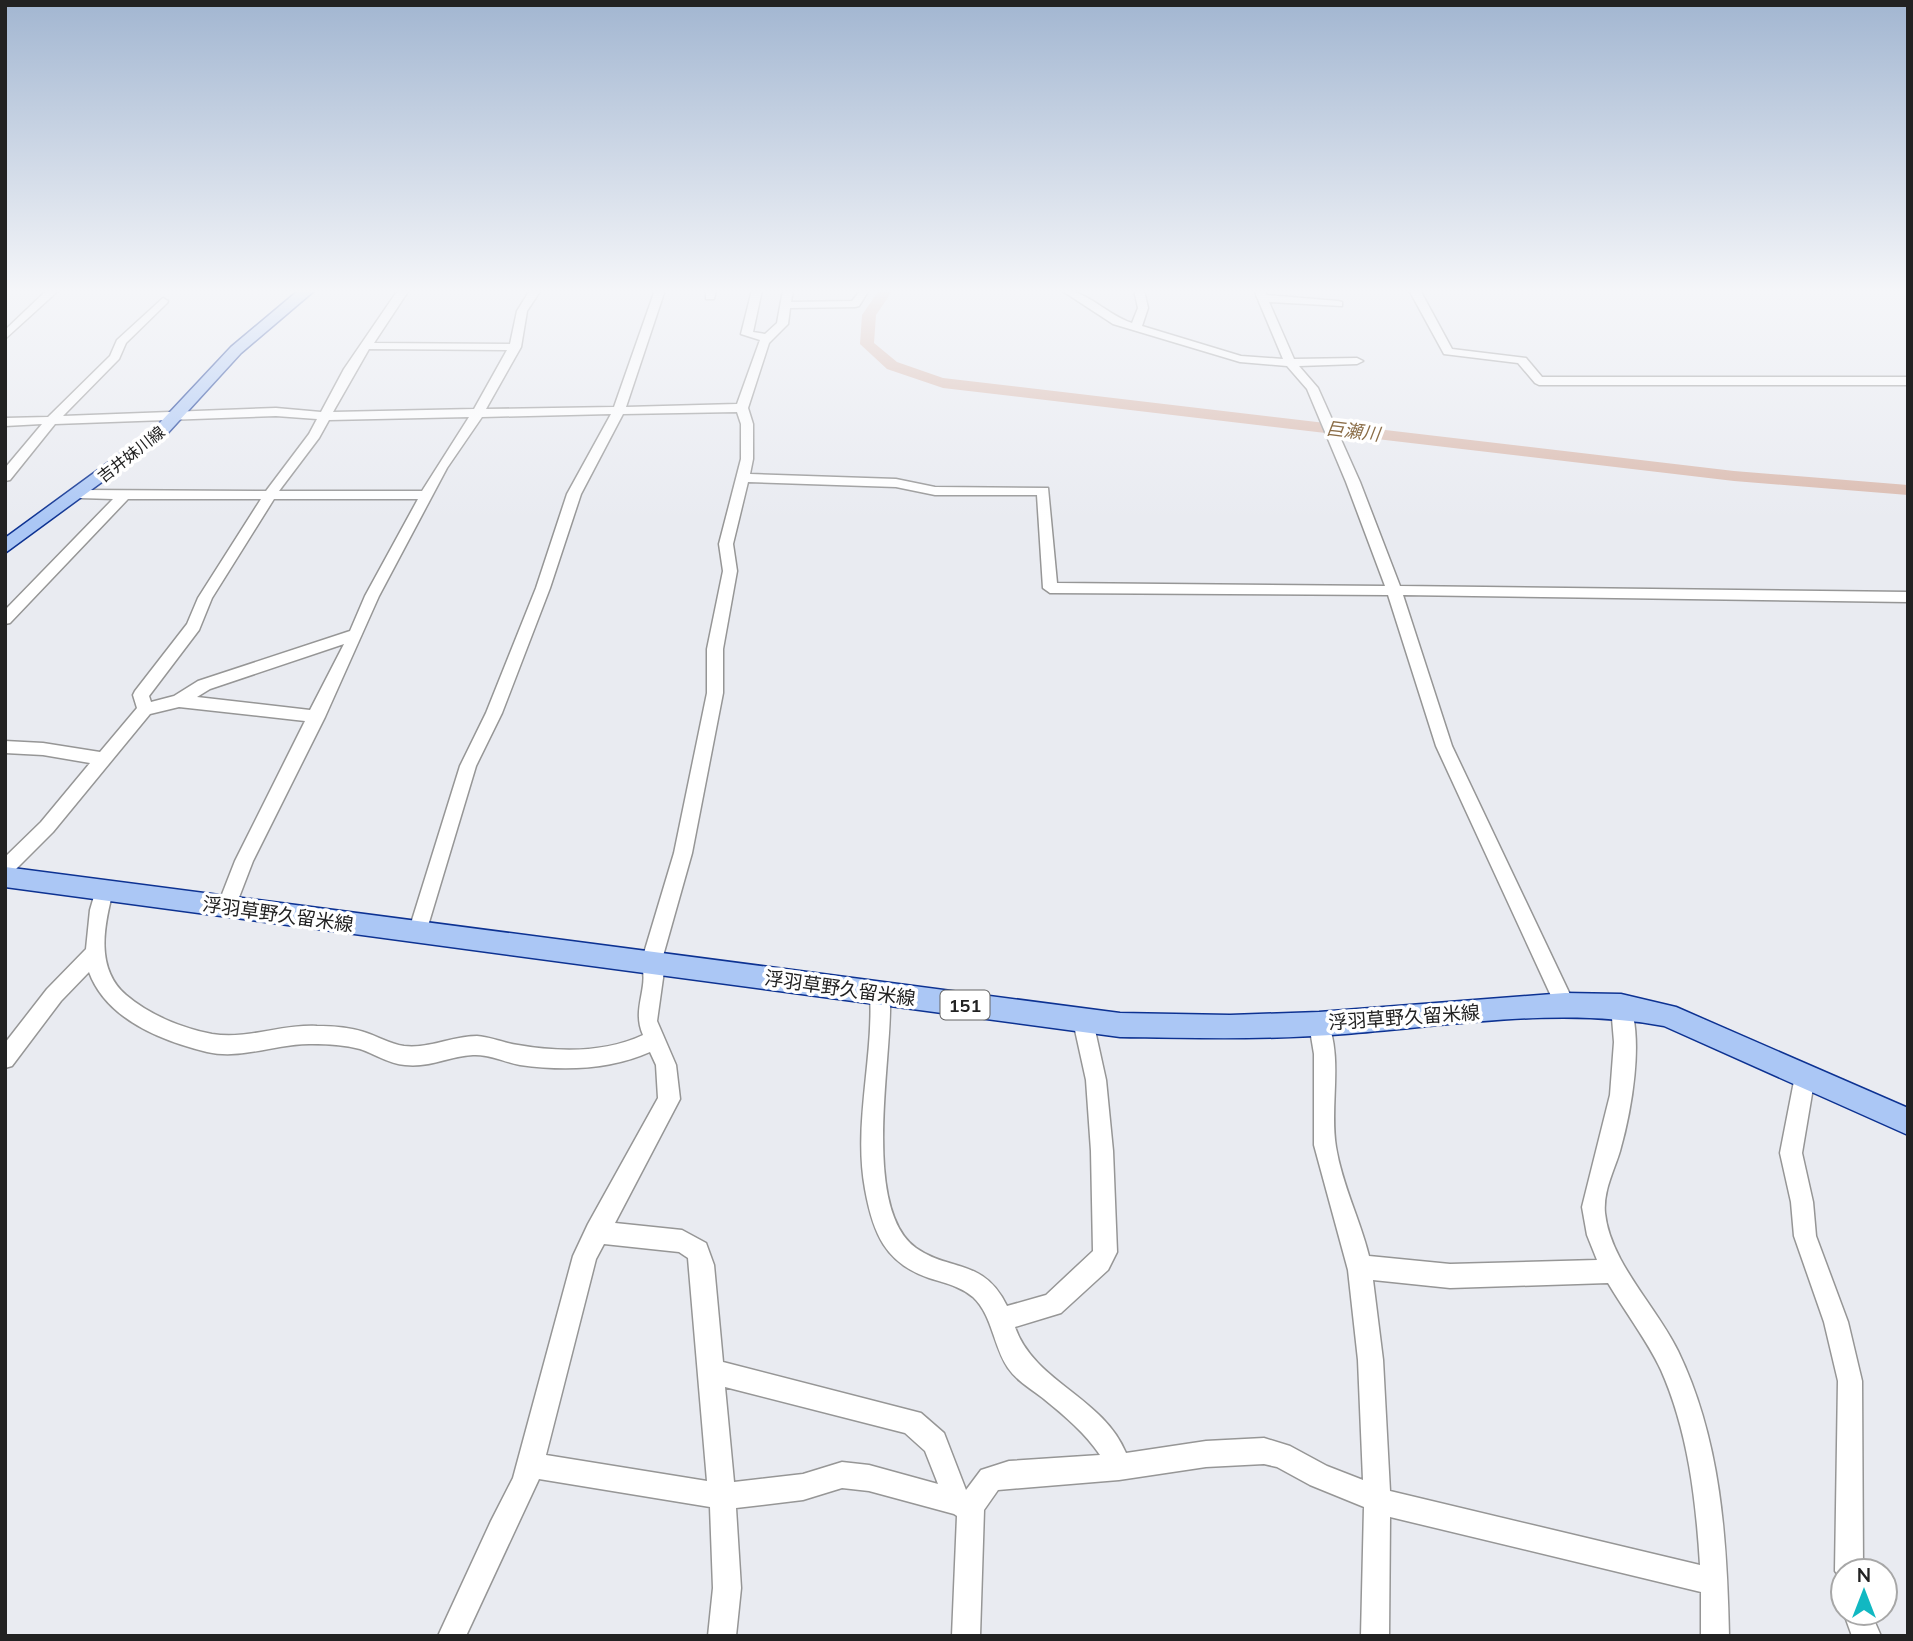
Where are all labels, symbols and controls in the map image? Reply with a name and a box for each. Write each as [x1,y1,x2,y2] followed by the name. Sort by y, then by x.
[1325,416,1383,446] water label: 巨瀬川
[93,421,169,487] street label: 吉井妹川線
[201,892,355,936] street label: 浮羽草野久留米線
[763,966,917,1010] street label: 浮羽草野久留米線
[940,990,990,1020] road number: 151
[1327,1000,1481,1034] street label: 浮羽草野久留米線
[1829,1557,1899,1627] north arrow
[1857,1563,1871,1587] text: N

